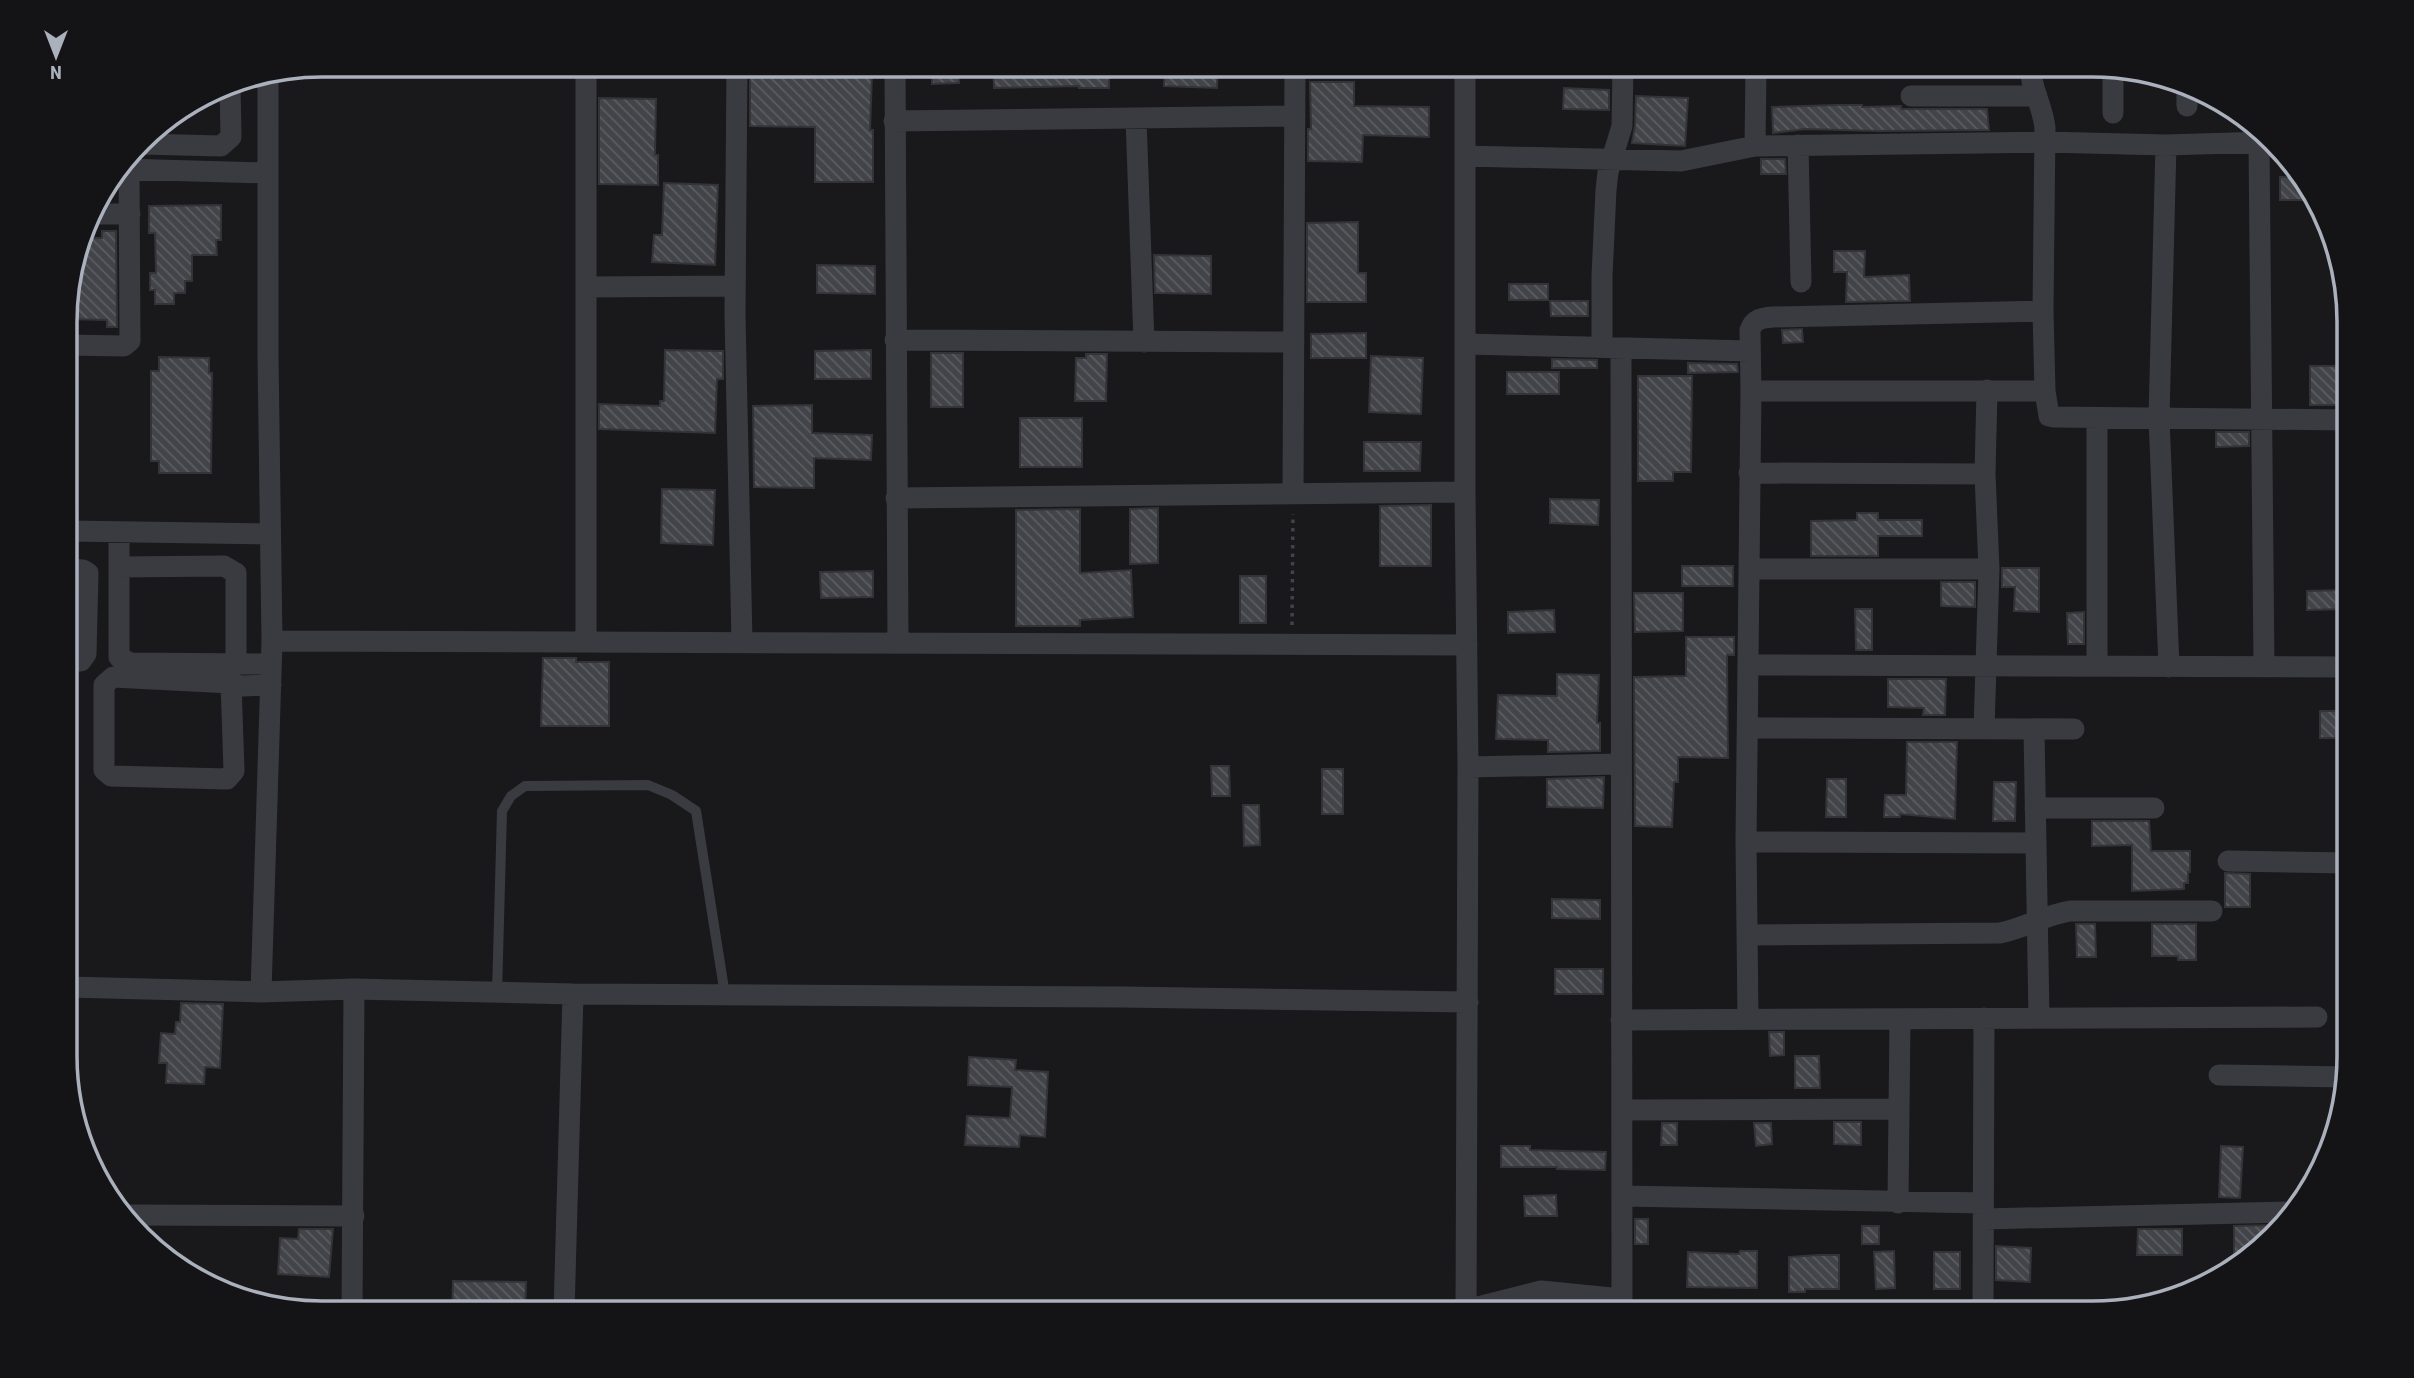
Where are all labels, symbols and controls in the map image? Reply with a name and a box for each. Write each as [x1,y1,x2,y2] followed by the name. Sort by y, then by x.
[21,21,91,91] north arrow
[50,61,62,84] text: N

